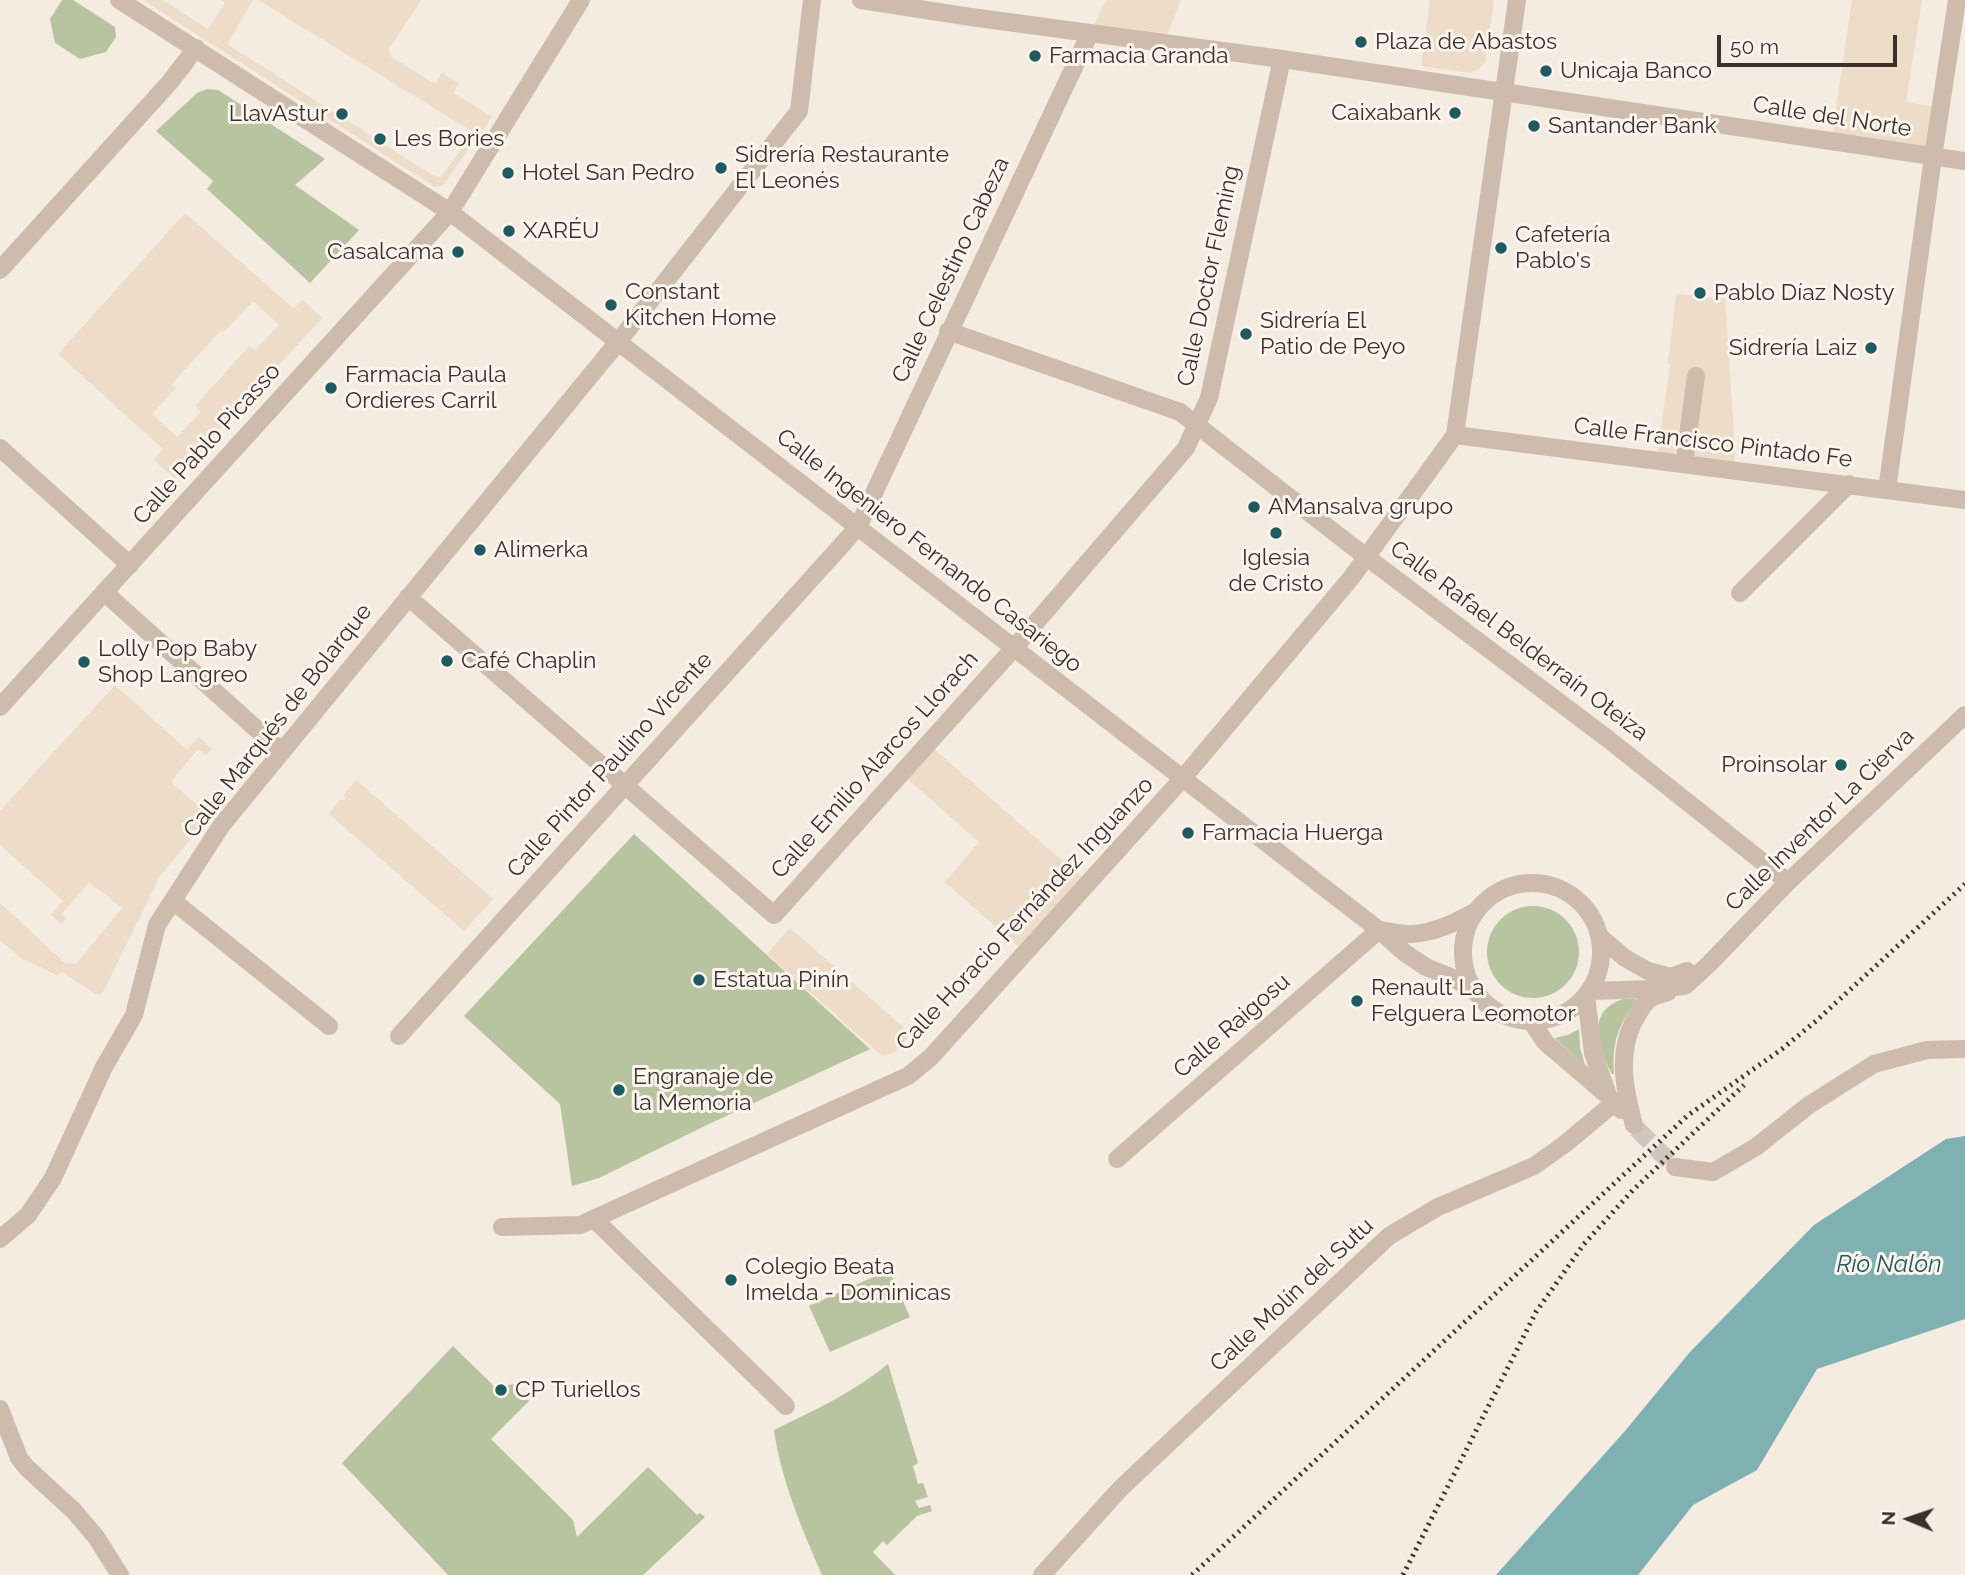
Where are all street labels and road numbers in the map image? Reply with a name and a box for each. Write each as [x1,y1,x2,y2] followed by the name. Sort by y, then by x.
[1751,91,1913,143] street label: Calle del Norte
[887,153,1015,387] street label: Calle Celestino Cabeza
[1172,163,1246,389] street label: Calle Doctor Fleming
[127,358,287,530] street label: Calle Pablo Picasso
[1572,412,1854,474] street label: Calle Francisco Pintado Fe
[771,423,1087,679] street label: Calle Ingeniero Fernando Casariego
[1384,535,1654,747] street label: Calle Rafael Belderraín Oteiza
[178,598,378,844] street label: Calle Marqués de Bolarque
[766,646,984,884] street label: Calle Emilio Alarcos Llorach
[502,647,718,883] street label: Calle Pintor Paulino Vicente
[1720,723,1920,917] street label: Calle Inventor La Cierva
[891,771,1159,1057] street label: Calle Horacio Fernández Inguanzo
[1168,968,1296,1084] street label: Calle Raigosu
[1205,1212,1379,1378] street label: Calle Molín del Sutu

